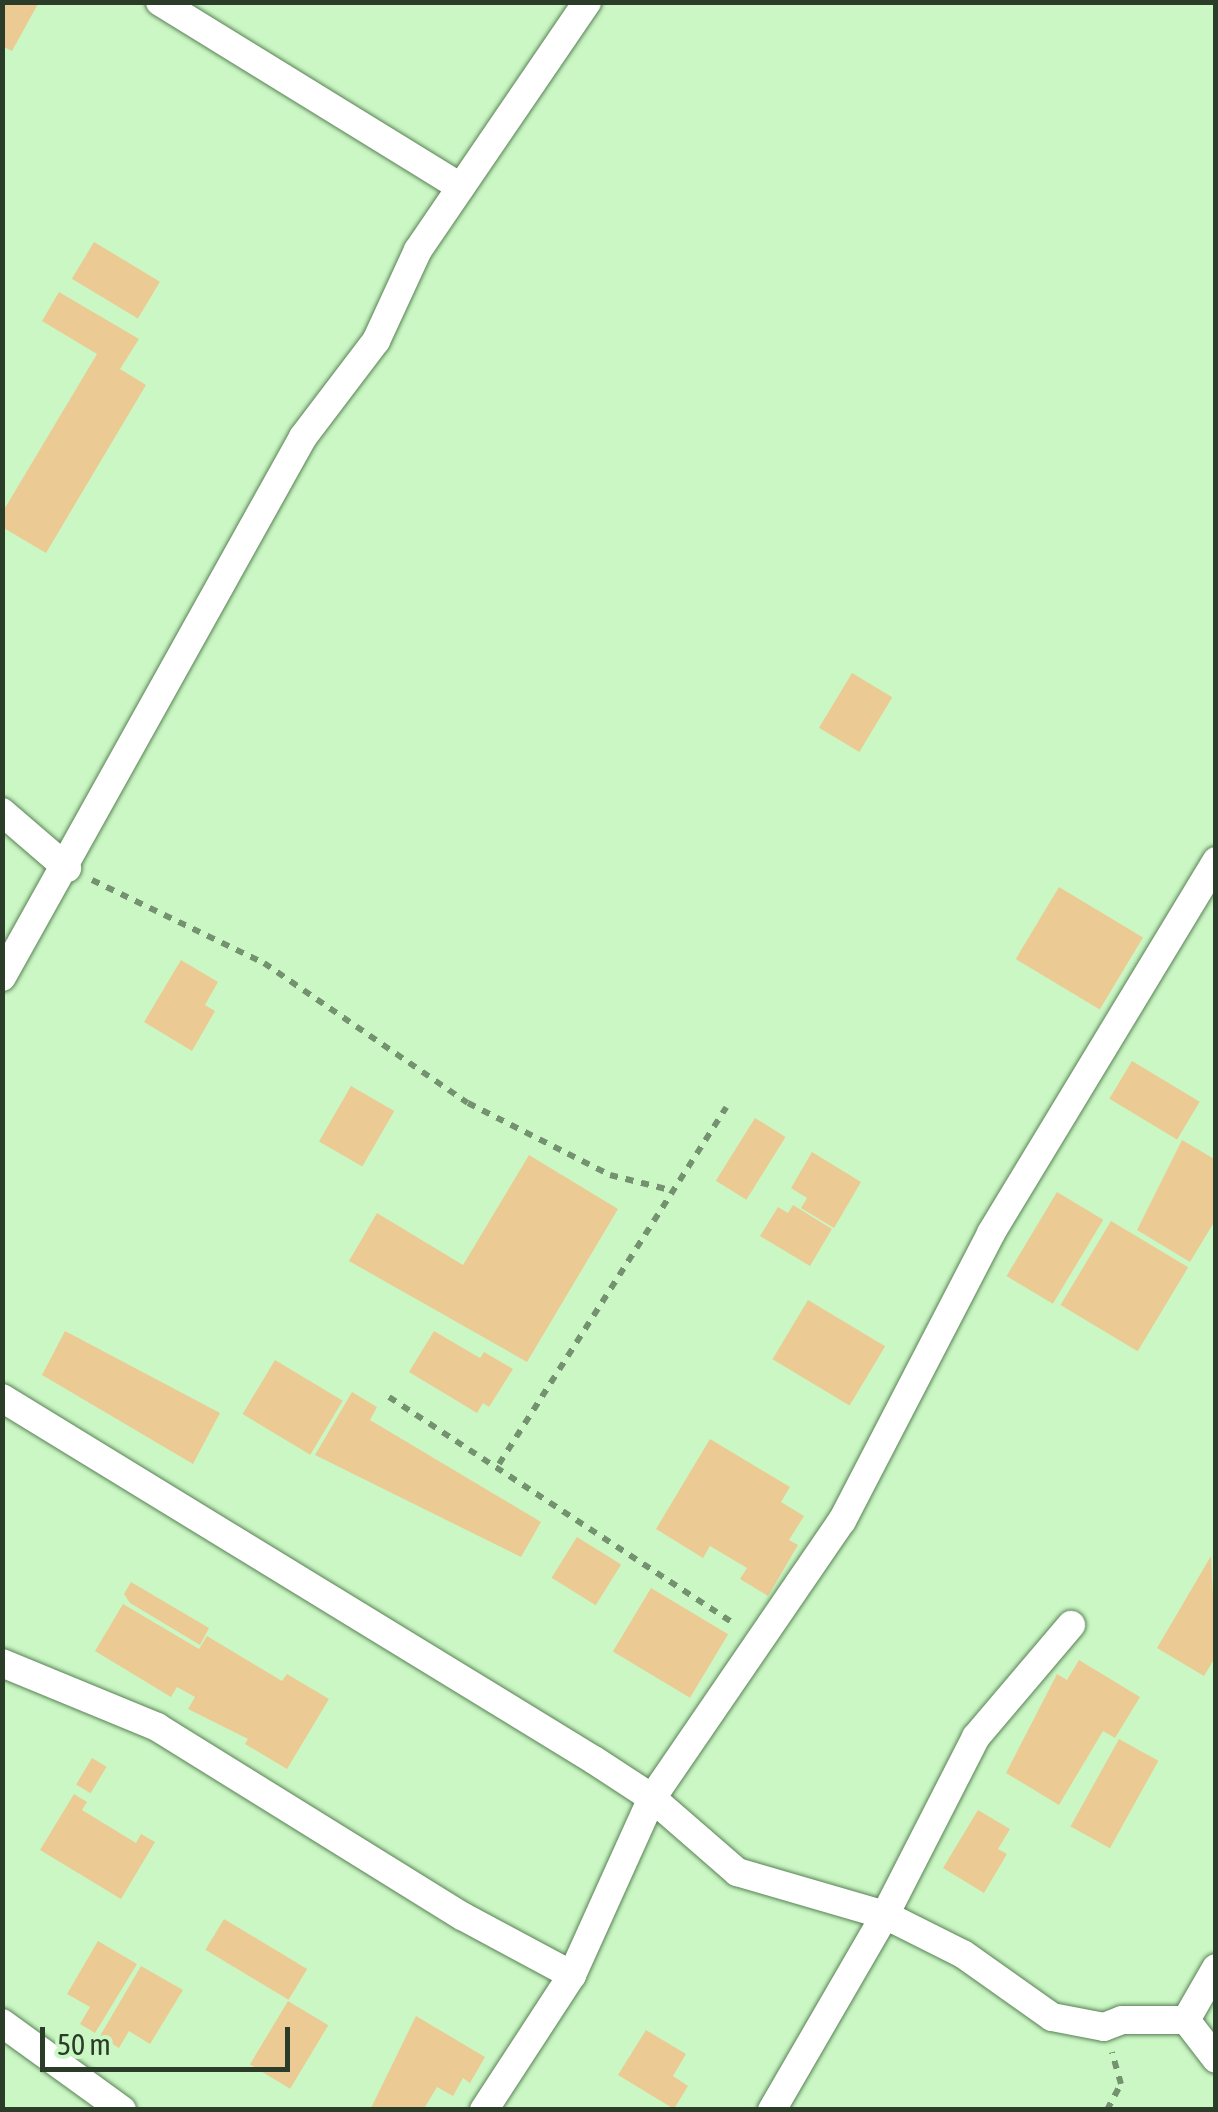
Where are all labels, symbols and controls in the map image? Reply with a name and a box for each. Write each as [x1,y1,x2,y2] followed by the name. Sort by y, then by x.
[45,2007,295,2069] scale bar
[57,2027,111,2061] text: 50 m

